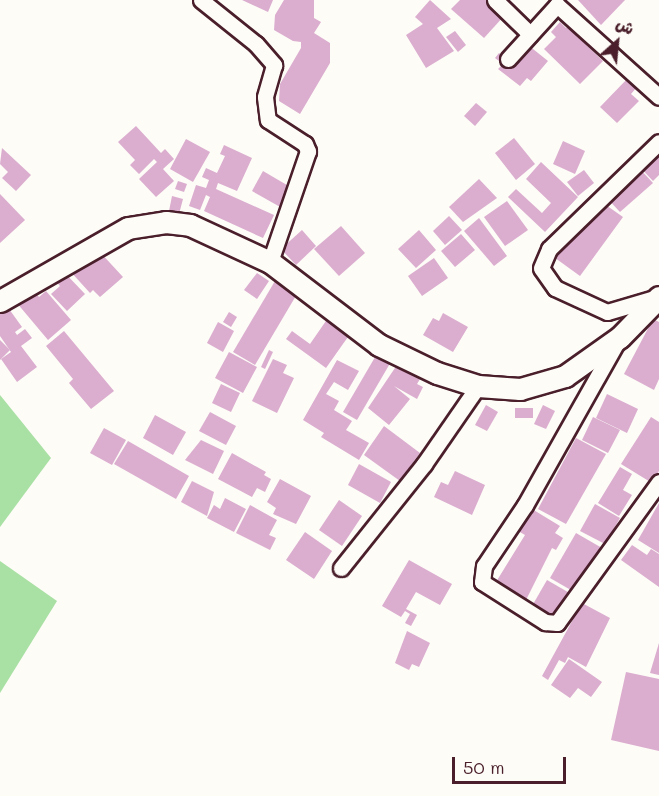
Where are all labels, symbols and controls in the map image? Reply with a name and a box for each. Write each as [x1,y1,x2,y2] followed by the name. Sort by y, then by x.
[587,12,647,72] north arrow
[613,12,638,39] text: ش
[455,745,569,783] scale bar
[463,755,505,779] text: 50 m

